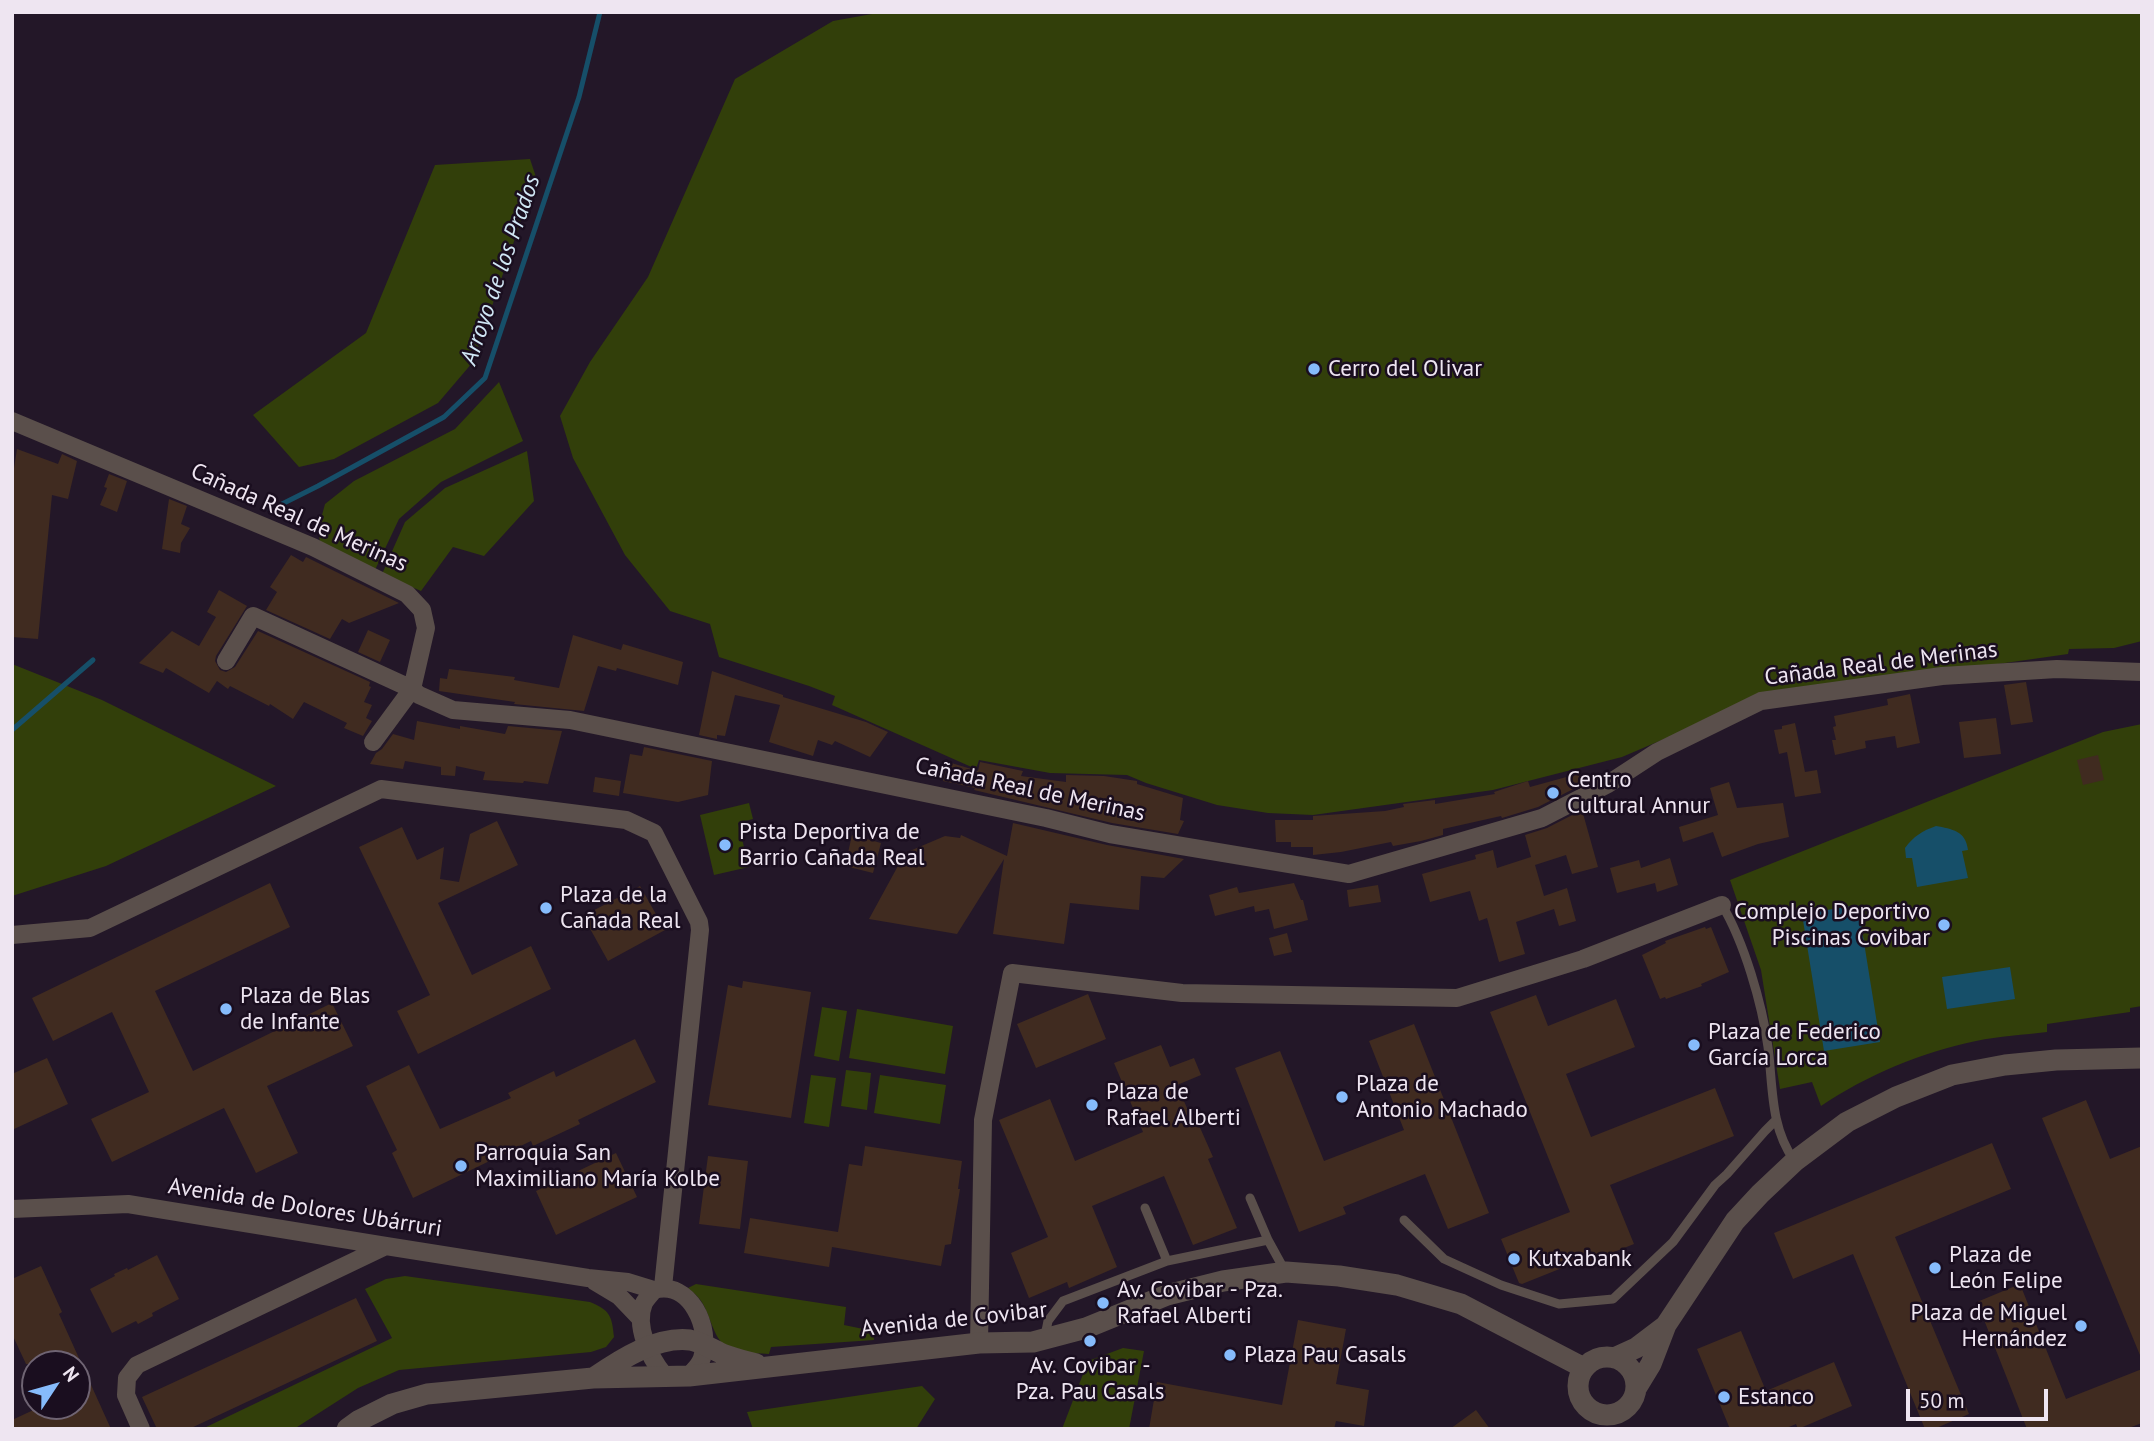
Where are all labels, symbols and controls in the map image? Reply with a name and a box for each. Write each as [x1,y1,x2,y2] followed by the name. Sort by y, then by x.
[455,171,547,369] water label: Arroyo de los Prados
[1328,355,1482,383] place label: Cerro del Olivar
[1306,361,1322,377] marker: Cerro del Olivar
[186,458,412,578] street label: Cañada Real de Merinas
[1763,636,1999,692] street label: Cañada Real de Merinas
[913,752,1147,828] street label: Cañada Real de Merinas
[1567,766,1710,820] place label: Centro Cultural Annur
[1545,785,1561,801] marker: Centro Cultural Annur
[739,818,925,872] place label: Pista Deportiva de Barrio Cañada Real
[717,837,733,853] marker: Pista Deportiva de Barrio Cañada Real
[560,881,680,935] place label: Plaza de la Cañada Real
[1734,898,1930,952] place label: Complejo Deportivo Piscinas Covibar
[538,900,554,916] marker: Plaza de la Cañada Real
[1936,917,1952,933] marker: Complejo Deportivo Piscinas Covibar
[240,982,370,1036] place label: Plaza de Blas de Infante
[218,1001,234,1017] marker: Plaza de Blas de Infante
[1708,1018,1881,1072] place label: Plaza de Federico García Lorca
[1686,1037,1702,1053] marker: Plaza de Federico García Lorca
[1356,1070,1528,1124] place label: Plaza de Antonio Machado
[1106,1078,1241,1132] place label: Plaza de Rafael Alberti
[1334,1089,1350,1105] marker: Plaza de Antonio Machado
[1084,1097,1100,1113] marker: Plaza de Rafael Alberti
[475,1139,720,1193] place label: Parroquia San Maximiliano María Kolbe
[453,1158,469,1174] marker: Parroquia San Maximiliano María Kolbe
[166,1173,444,1243] street label: Avenida de Dolores Ubárruri
[1949,1241,2063,1295] place label: Plaza de León Felipe
[1528,1245,1632,1273] place label: Kutxabank
[1506,1251,1522,1267] marker: Kutxabank
[1927,1260,1943,1276] marker: Plaza de León Felipe
[1117,1276,1283,1330] place label: Av. Covibar - Pza. Rafael Alberti
[1095,1295,1111,1311] marker: Av. Covibar - Pza. Rafael Alberti
[859,1296,1049,1344] street label: Avenida de Covibar
[1910,1299,2067,1353] place label: Plaza de Miguel Hernández
[2073,1318,2089,1334] marker: Plaza de Miguel Hernández
[1082,1333,1098,1349] marker: Av. Covibar - Pza. Pau Casals
[1244,1341,1406,1369] place label: Plaza Pau Casals
[1222,1347,1238,1363] marker: Plaza Pau Casals
[21,1350,91,1420] north arrow
[1016,1352,1164,1406] place label: Av. Covibar - Pza. Pau Casals
[58,1362,85,1386] text: N
[1909,1374,2051,1418] scale bar
[1738,1383,1814,1411] place label: Estanco
[1919,1387,1965,1414] text: 50 m
[1716,1389,1732,1405] marker: Estanco

